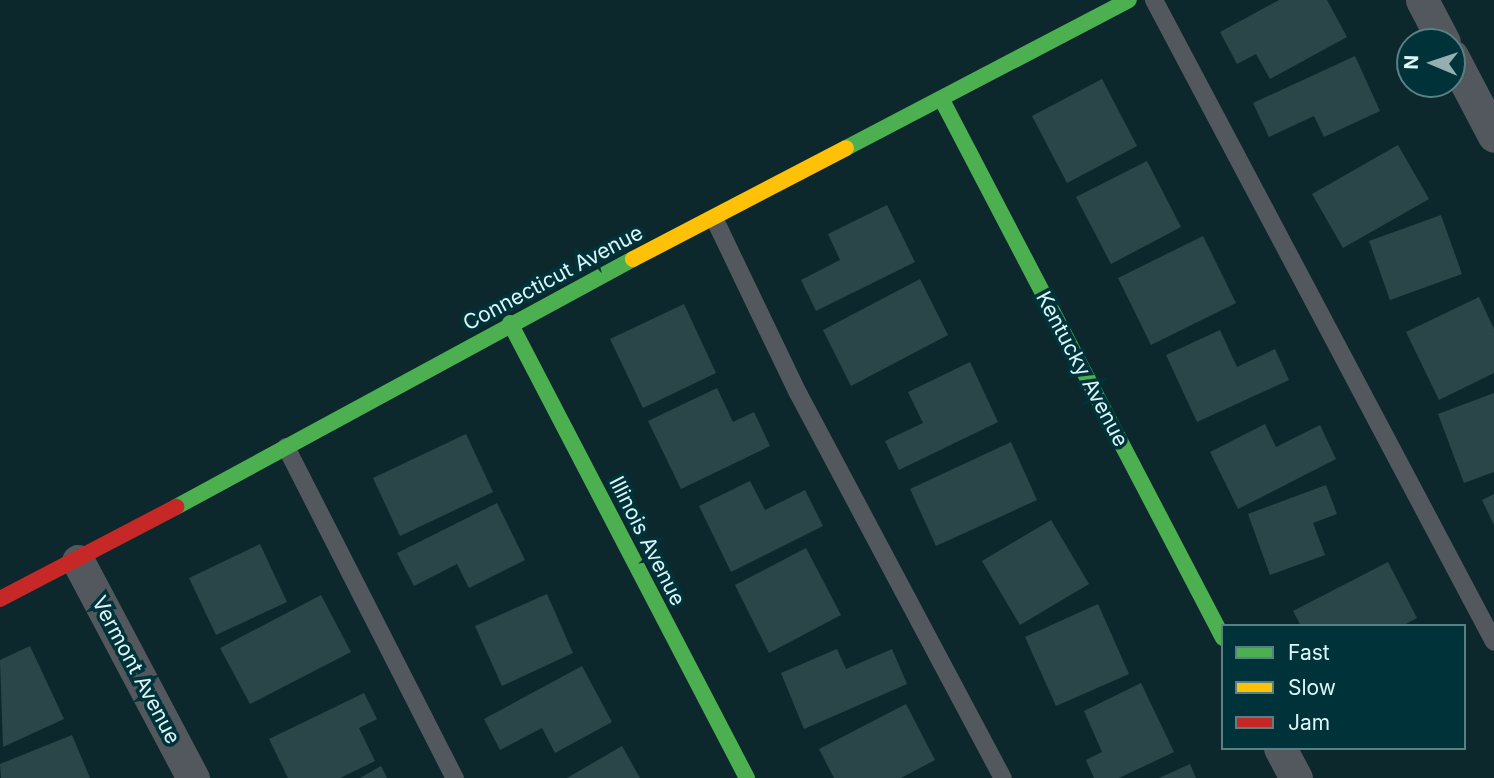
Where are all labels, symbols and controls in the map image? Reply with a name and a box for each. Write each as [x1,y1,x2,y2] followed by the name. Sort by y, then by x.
[1396,28,1466,98] north arrow
[1400,55,1423,70] text: N
[459,220,647,336] street label: Connecticut Avenue
[1030,287,1134,451] street label: Kentucky Avenue
[604,472,690,610] street label: Illinois Avenue
[86,592,186,748] street label: Vermont Avenue
[1221,624,1466,750] legend
[1288,640,1330,665] text: Fast
[1288,675,1336,700] text: Slow
[1288,710,1330,735] text: Jam

